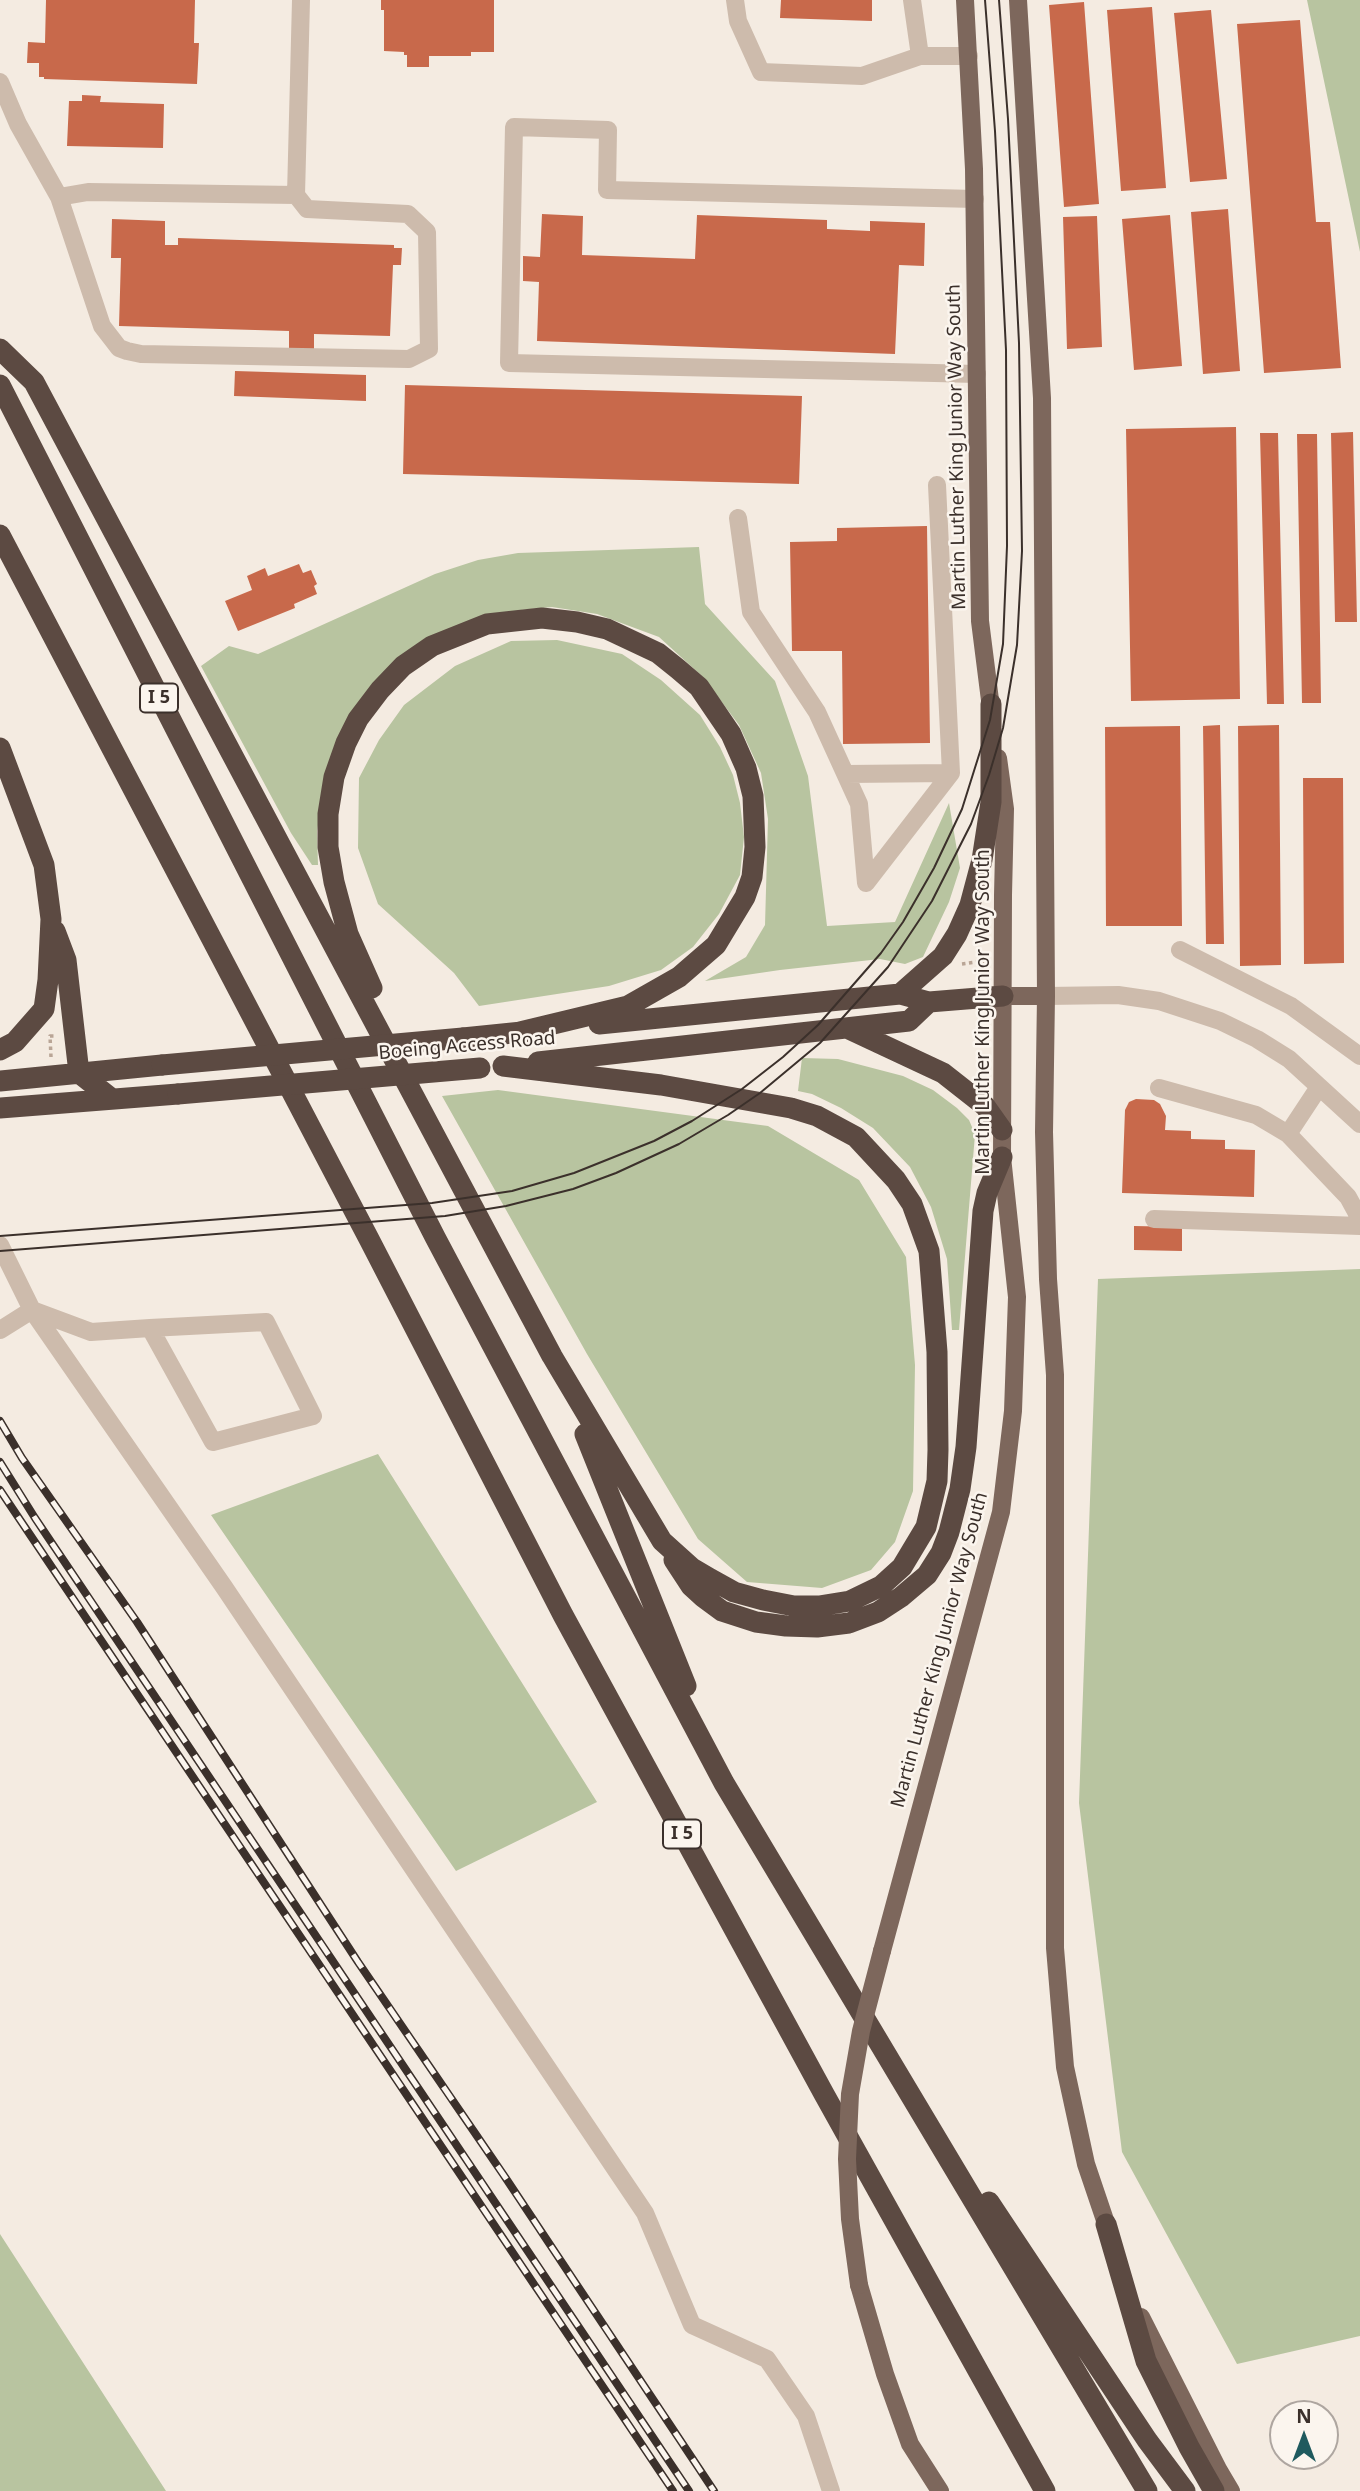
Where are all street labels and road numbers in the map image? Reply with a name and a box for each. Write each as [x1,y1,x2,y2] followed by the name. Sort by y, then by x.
[943,284,971,610] street label: Martin Luther King Junior Way South
[140,684,178,712] road number: I 5
[973,849,995,1175] street label: Martin Luther King Junior Way South
[377,1027,557,1065] street label: Boeing Access Road
[887,1490,993,1810] street label: Martin Luther King Junior Way South
[663,1820,701,1848] road number: I 5

